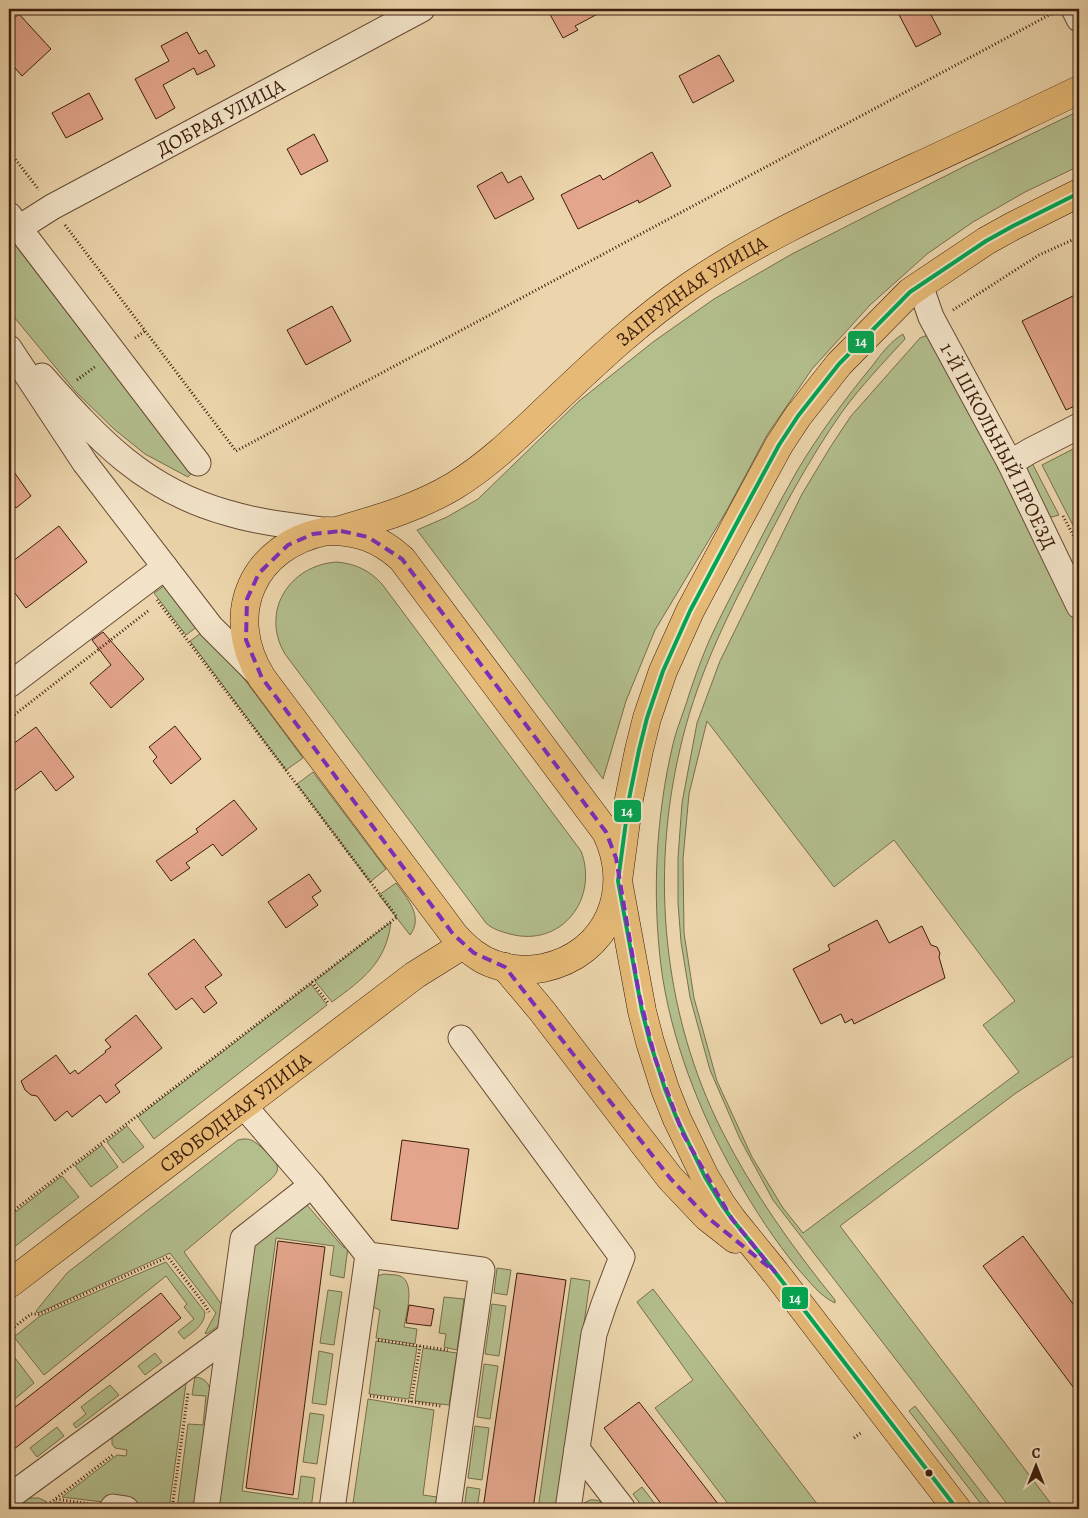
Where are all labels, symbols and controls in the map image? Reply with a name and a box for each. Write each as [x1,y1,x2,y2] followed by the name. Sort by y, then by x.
[152,72,290,163] street label: ДОБРАЯ УЛИЦА
[610,229,772,353] street label: ЗАПРУДНАЯ УЛИЦА
[847,330,875,354] line badge: 14
[855,332,867,351] text: 14
[933,338,1062,553] street label: 1-Й ШКОЛЬНЫЙ ПРОЕЗД
[613,799,642,823] line badge: 14
[621,802,633,821] text: 14
[154,1046,317,1179] street label: СВОБОДНАЯ УЛИЦА
[781,1286,809,1310] line badge: 14
[789,1289,801,1308] text: 14
[1010,1440,1060,1490] north arrow
[1032,1444,1041,1463] text: С
[924,1468,934,1478] unlabelled marker

